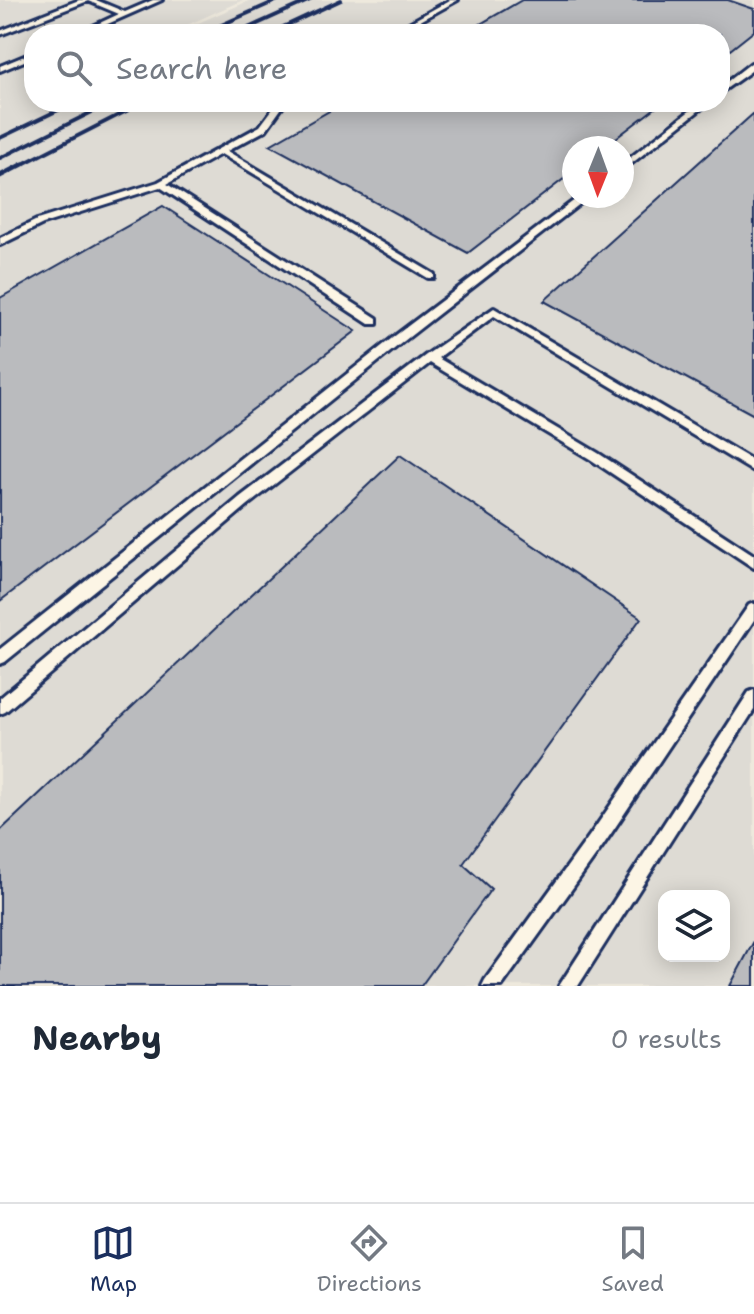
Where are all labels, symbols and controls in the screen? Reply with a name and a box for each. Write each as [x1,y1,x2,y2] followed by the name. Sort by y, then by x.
[24,24,730,112] search box
[52,46,96,90] icon: search
[116,48,287,89] text: Search here
[562,136,634,208] north arrow
[658,890,730,962] map controls
[658,890,730,962] button: layers
[32,1015,162,1061] text: Nearby
[610,1021,722,1056] text: 0 results
[90,1221,137,1298] tab: Map
[317,1221,422,1298] tab: Directions
[602,1221,664,1298] tab: Saved

